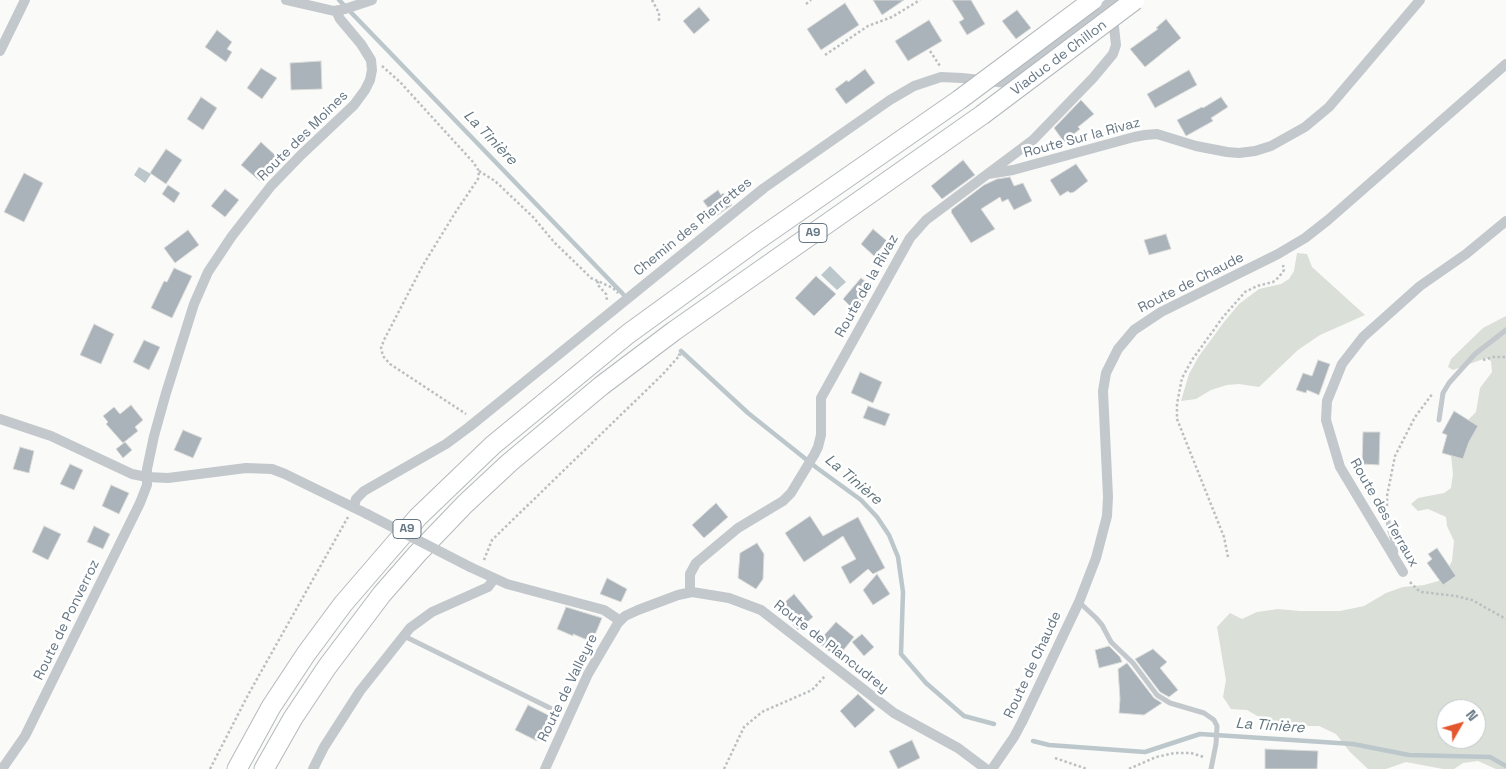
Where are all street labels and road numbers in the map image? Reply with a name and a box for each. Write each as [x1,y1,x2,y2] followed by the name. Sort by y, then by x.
[1008,17,1110,99] street label: Viaduc de Chillon
[254,87,352,185] street label: Route des Moines
[1022,114,1142,162] street label: Route Sur la Rivaz
[631,174,755,280] street label: Chemin des Pierrettes
[799,224,827,242] road number: A9
[832,232,902,340] street label: Route de la Rivaz
[1135,249,1247,317] street label: Route de Chaude
[1346,456,1422,570] street label: Route des Terraux
[393,520,421,538] road number: A9
[31,557,103,683] street label: Route de Ponverroz
[770,597,892,697] street label: Route de Plancudrey
[1001,609,1065,721] street label: Route de Chaude
[535,631,601,745] street label: Route de Valleyre

